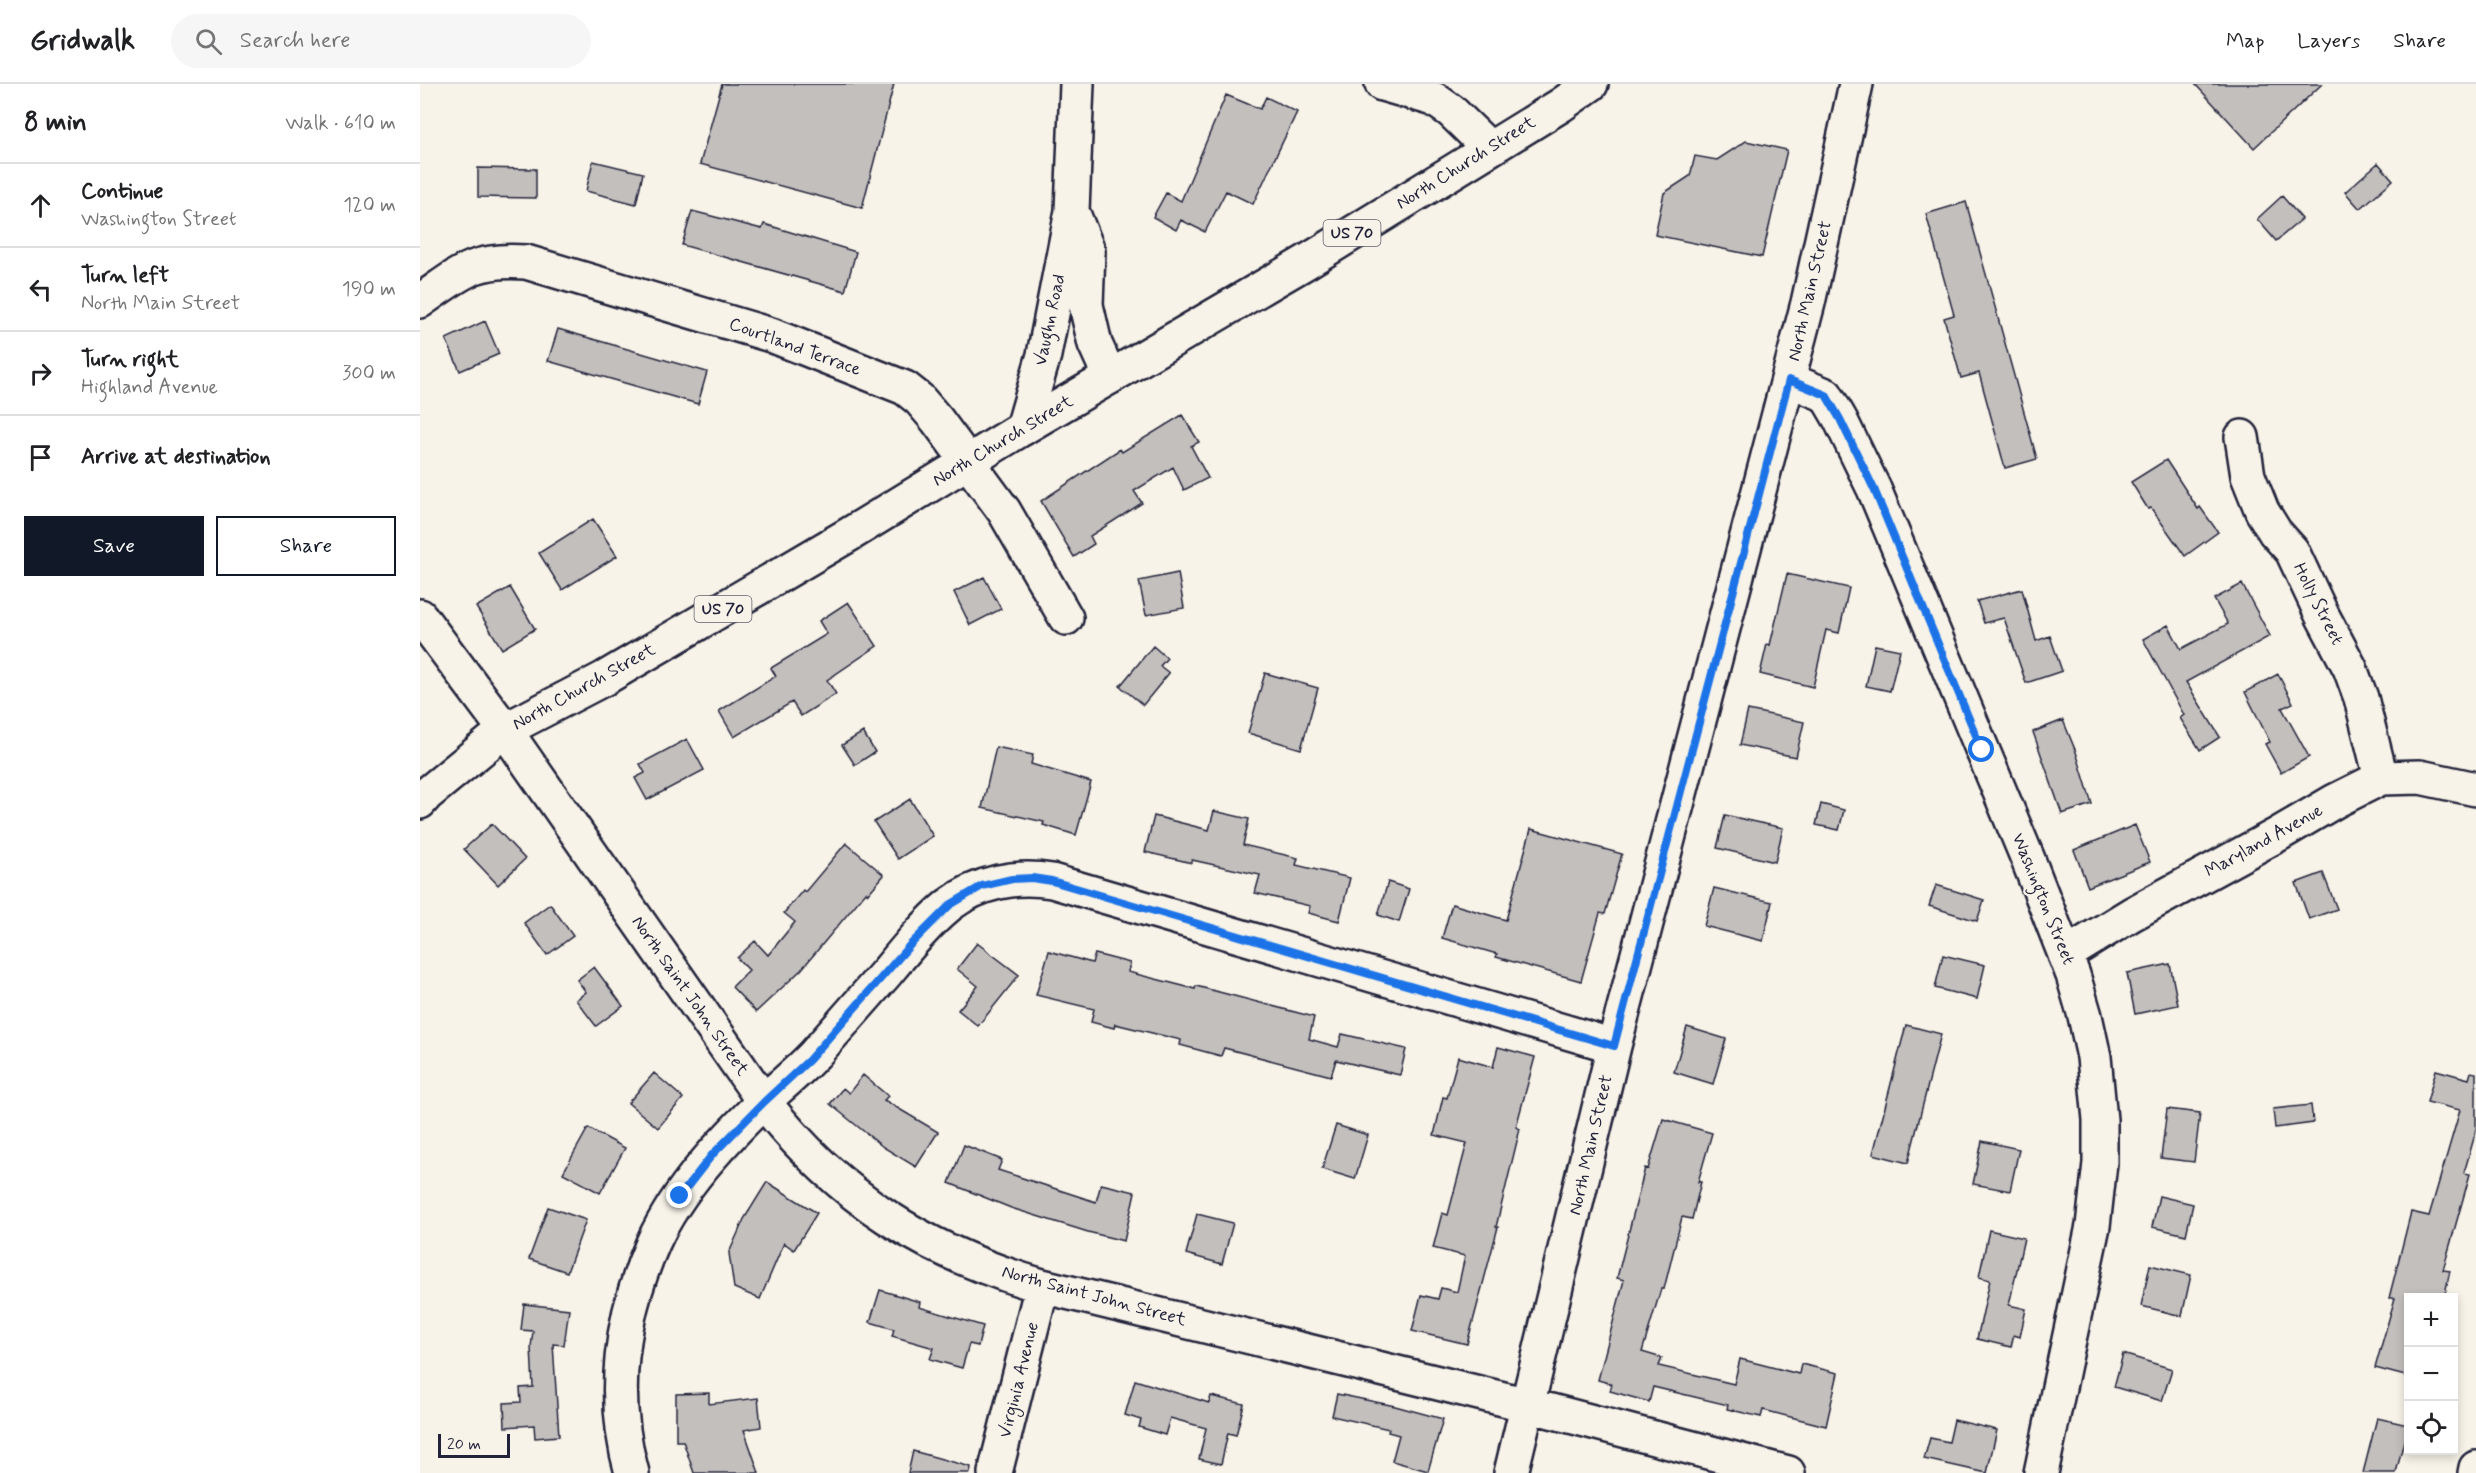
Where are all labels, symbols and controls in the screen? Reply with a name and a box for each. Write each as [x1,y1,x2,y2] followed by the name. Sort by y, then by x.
[171,14,591,68] search box
[30,23,135,60] text: Gridwalk
[192,25,225,58] icon: search
[240,27,351,55] text: Search here
[2226,27,2264,55] text: Map
[2297,27,2360,55] text: Layers
[2393,27,2446,55] text: Share
[24,106,87,140] text: 8 min
[285,110,396,137] text: Walk · 610 m
[1392,110,1541,216] street label: North Church Street
[81,178,163,206] text: Continue
[24,189,57,222] icon: ahead
[343,192,396,219] text: 120 m
[81,206,236,233] text: Washington Street
[1782,218,1838,364] street label: North Main Street
[1324,220,1380,246] road number: US 70
[81,262,169,290] text: Turn left
[1029,272,1073,368] street label: Vaughn Road
[24,273,57,306] icon: left
[342,276,396,303] text: 190 m
[81,290,240,317] text: North Main Street
[726,312,864,382] street label: Courtland Terrace
[81,346,179,374] text: Turn right
[24,357,57,390] icon: right
[342,360,396,387] text: 300 m
[81,374,218,401] text: Highland Avenue
[928,389,1078,492] street label: North Church Street
[24,441,57,474] icon: arrive
[81,443,271,471] text: Arrive at destination
[24,516,204,576] button: Save
[216,516,396,576] button: Share
[2287,559,2349,649] street label: Holly Street
[694,596,752,622] road number: US 70
[508,638,660,736] street label: North Church Street
[1968,736,1994,762] route start
[2201,799,2327,883] street label: Maryland Avenue
[2004,830,2080,969] street label: Washington Street
[626,911,755,1081] street label: North Saint John Street
[1563,1072,1619,1218] street label: North Main Street
[666,1182,692,1208] route end
[999,1260,1189,1332] street label: North Saint John Street
[2404,1293,2458,1455] map controls
[2404,1293,2458,1347] button: +
[993,1320,1046,1441] street label: Virginia Avenue
[2404,1347,2458,1401] button: −
[2404,1401,2458,1455] button: locate
[438,1431,510,1458] scale bar
[447,1434,481,1455] text: 20 m

